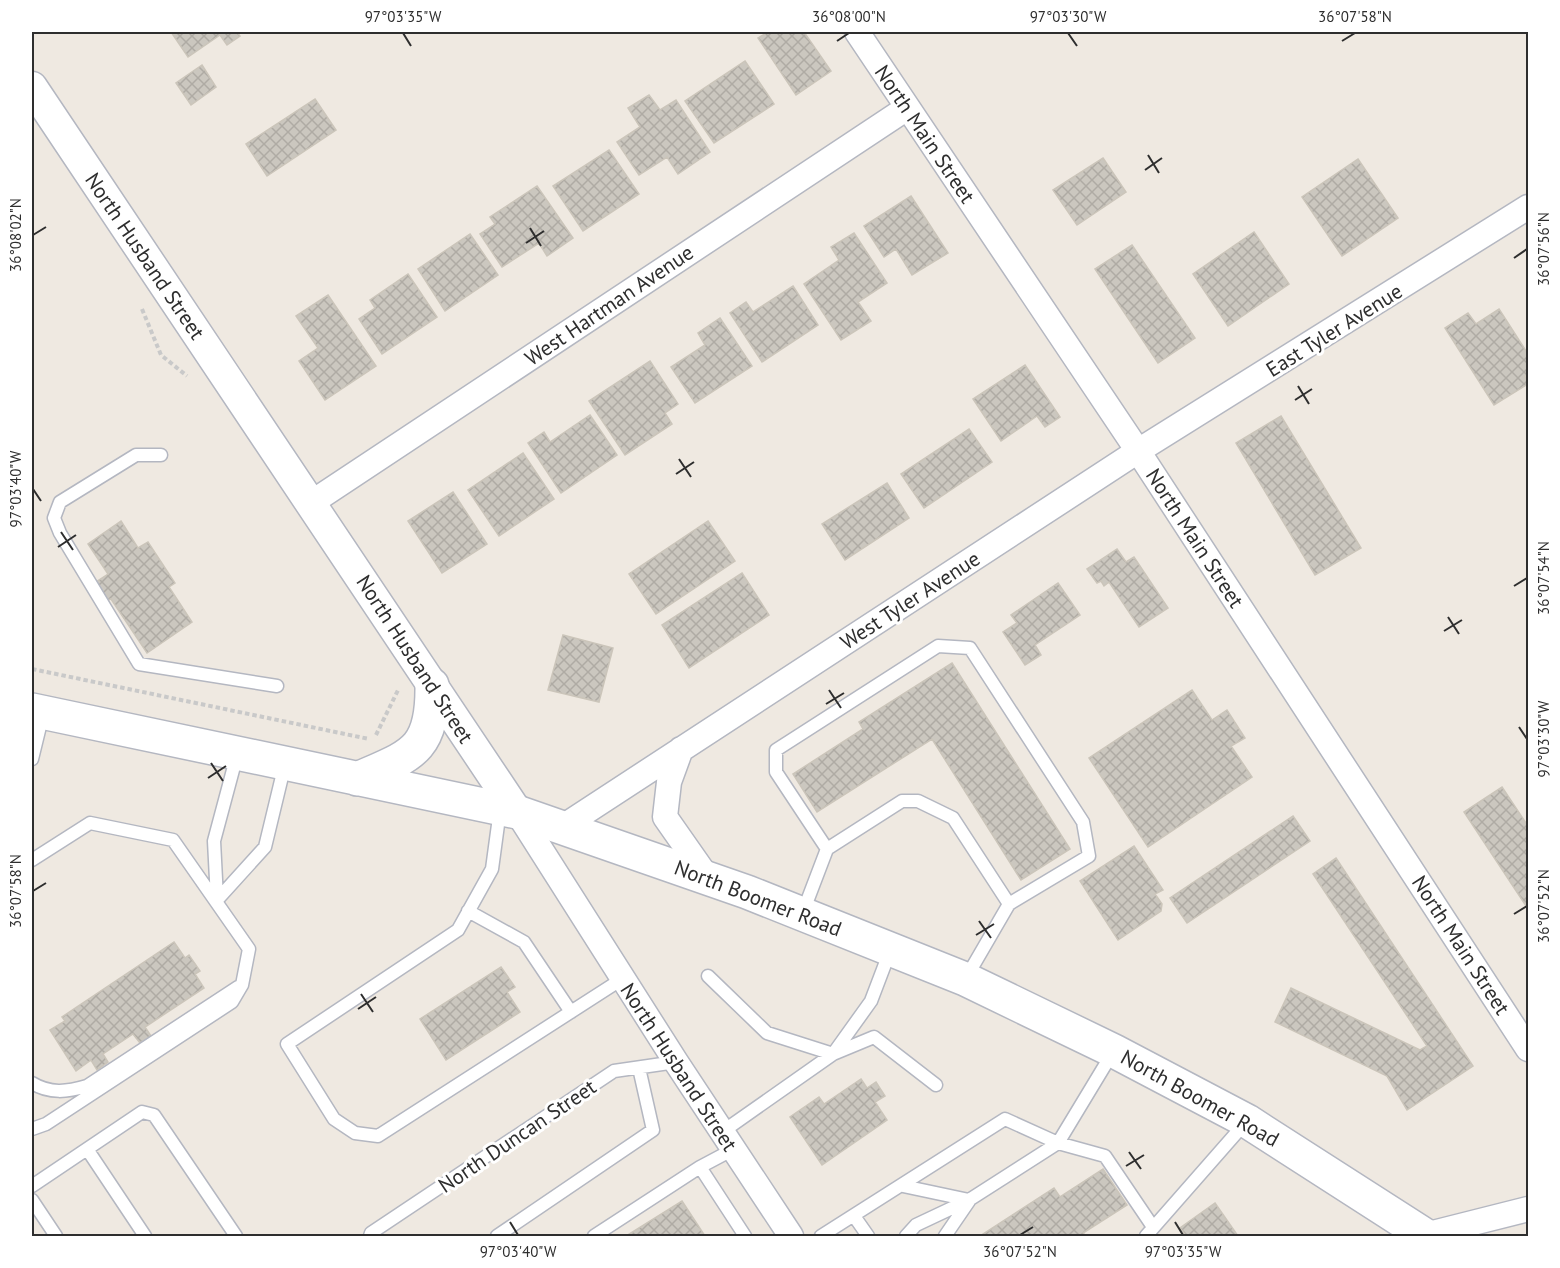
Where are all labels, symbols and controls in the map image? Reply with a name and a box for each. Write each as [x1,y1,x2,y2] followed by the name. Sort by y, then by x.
[365,7,442,26] text: 97°03'35"W
[812,7,886,26] text: 36°08'00"N
[1030,7,1107,26] text: 97°03'30"W
[1318,7,1392,26] text: 36°07'58"N
[869,60,981,208] street label: North Main Street
[79,167,211,345] street label: North Husband Street
[6,198,25,272] text: 36°08'02"N
[1534,212,1553,286] text: 36°07'56"N
[520,239,698,371] street label: West Hartman Avenue
[1261,277,1407,383] street label: East Tyler Avenue
[6,450,25,527] text: 97°03'40"W
[1140,463,1250,613] street label: North Main Street
[1534,541,1553,615] text: 36°07'54"N
[835,545,985,655] street label: West Tyler Avenue
[350,570,480,748] street label: North Husband Street
[1534,700,1553,777] text: 97°03'30"W
[6,854,25,928] text: 36°07'58"N
[671,854,845,942] street label: North Boomer Road
[1534,869,1553,943] text: 36°07'52"N
[1406,870,1516,1020] street label: North Main Street
[614,978,744,1156] street label: North Husband Street
[1116,1043,1284,1153] street label: North Boomer Road
[433,1073,601,1199] street label: North Duncan Street
[480,1242,557,1261] text: 97°03'40"W
[983,1242,1057,1261] text: 36°07'52"N
[1145,1242,1222,1261] text: 97°03'35"W

